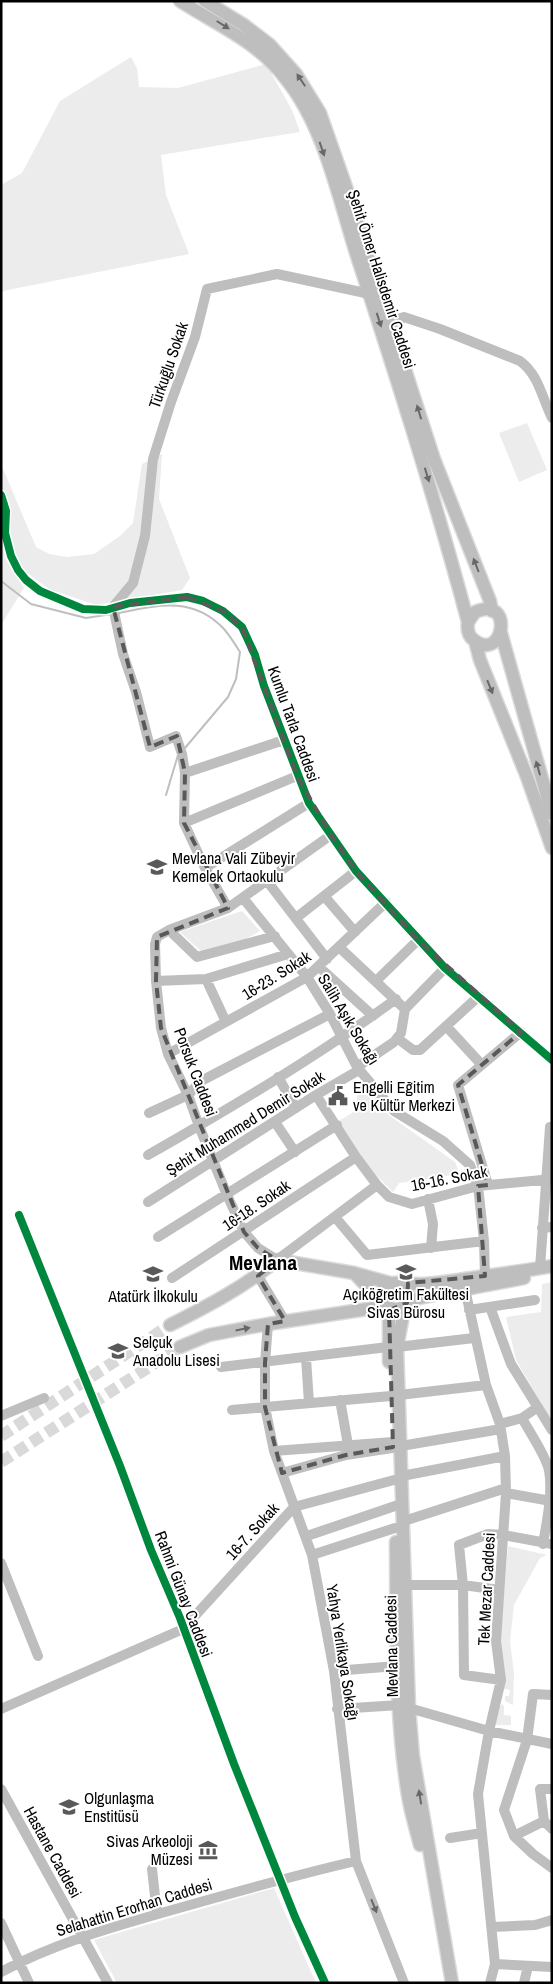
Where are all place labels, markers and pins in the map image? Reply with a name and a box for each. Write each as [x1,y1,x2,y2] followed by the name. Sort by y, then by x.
[172,847,296,887] place label: Mevlana Vali Zübeyir Kemelek Ortaokulu
[146,856,168,878] school or university icon: Mevlana Vali Zübeyir Kemelek Ortaokulu
[353,1076,455,1116] place label: Engelli Eğitim ve Kültür Merkezi
[327,1085,349,1107] public building icon: Engelli Eğitim ve Kültür Merkezi
[395,1261,417,1283] school or university icon: Açıköğretim Fakültesi Sivas Bürosu
[142,1263,164,1285] school or university icon: Atatürk İlkokulu
[342,1283,469,1323] place label: Açıköğretim Fakültesi Sivas Bürosu
[107,1285,198,1307] place label: Atatürk İlkokulu
[132,1331,220,1371] place label: Selçuk Anadolu Lisesi
[107,1340,129,1362] school or university icon: Selçuk Anadolu Lisesi
[84,1787,155,1827] place label: Olgunlaşma Enstitüsü
[58,1796,80,1818] school or university icon: Olgunlaşma Enstitüsü
[106,1830,193,1870] place label: Sivas Arkeoloji Müzesi
[197,1839,219,1861] museum icon: Sivas Arkeoloji Müzesi

